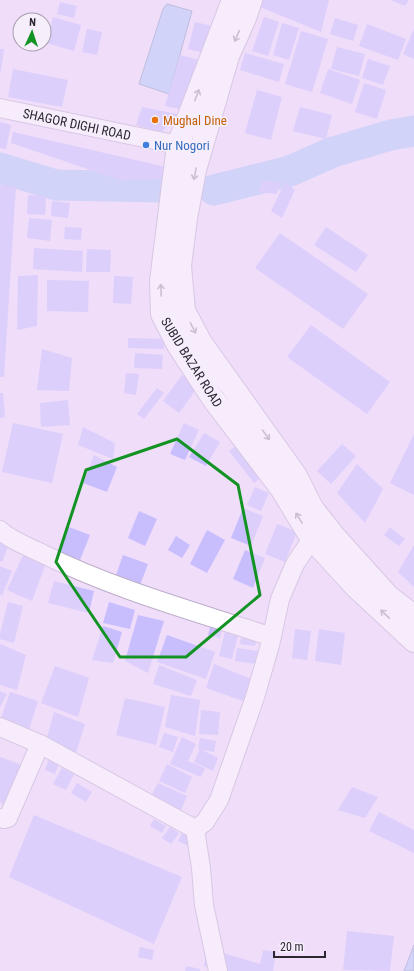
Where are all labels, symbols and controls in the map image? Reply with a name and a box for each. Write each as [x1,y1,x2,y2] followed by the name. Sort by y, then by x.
[12,12,52,52] north arrow
[29,16,36,29] text: N
[233,30,240,42] one-way arrow
[194,89,202,101] one-way arrow
[22,106,132,143] street label: SHAGOR DIGHI ROAD
[163,113,227,128] place label: Mughal Dine
[150,115,160,125] marker: Mughal Dine
[154,138,210,153] place label: Nur Nogori
[141,140,151,150] marker: Nur Nogori
[190,167,198,180] one-way arrow
[157,284,165,297] one-way arrow
[158,315,225,410] street label: SUBID BAZAR ROAD
[190,322,197,334] one-way arrow
[262,430,270,441] one-way arrow
[295,513,303,524] one-way arrow
[381,610,391,619] one-way arrow
[274,933,325,959] scale bar
[280,940,304,954] text: 20 m

